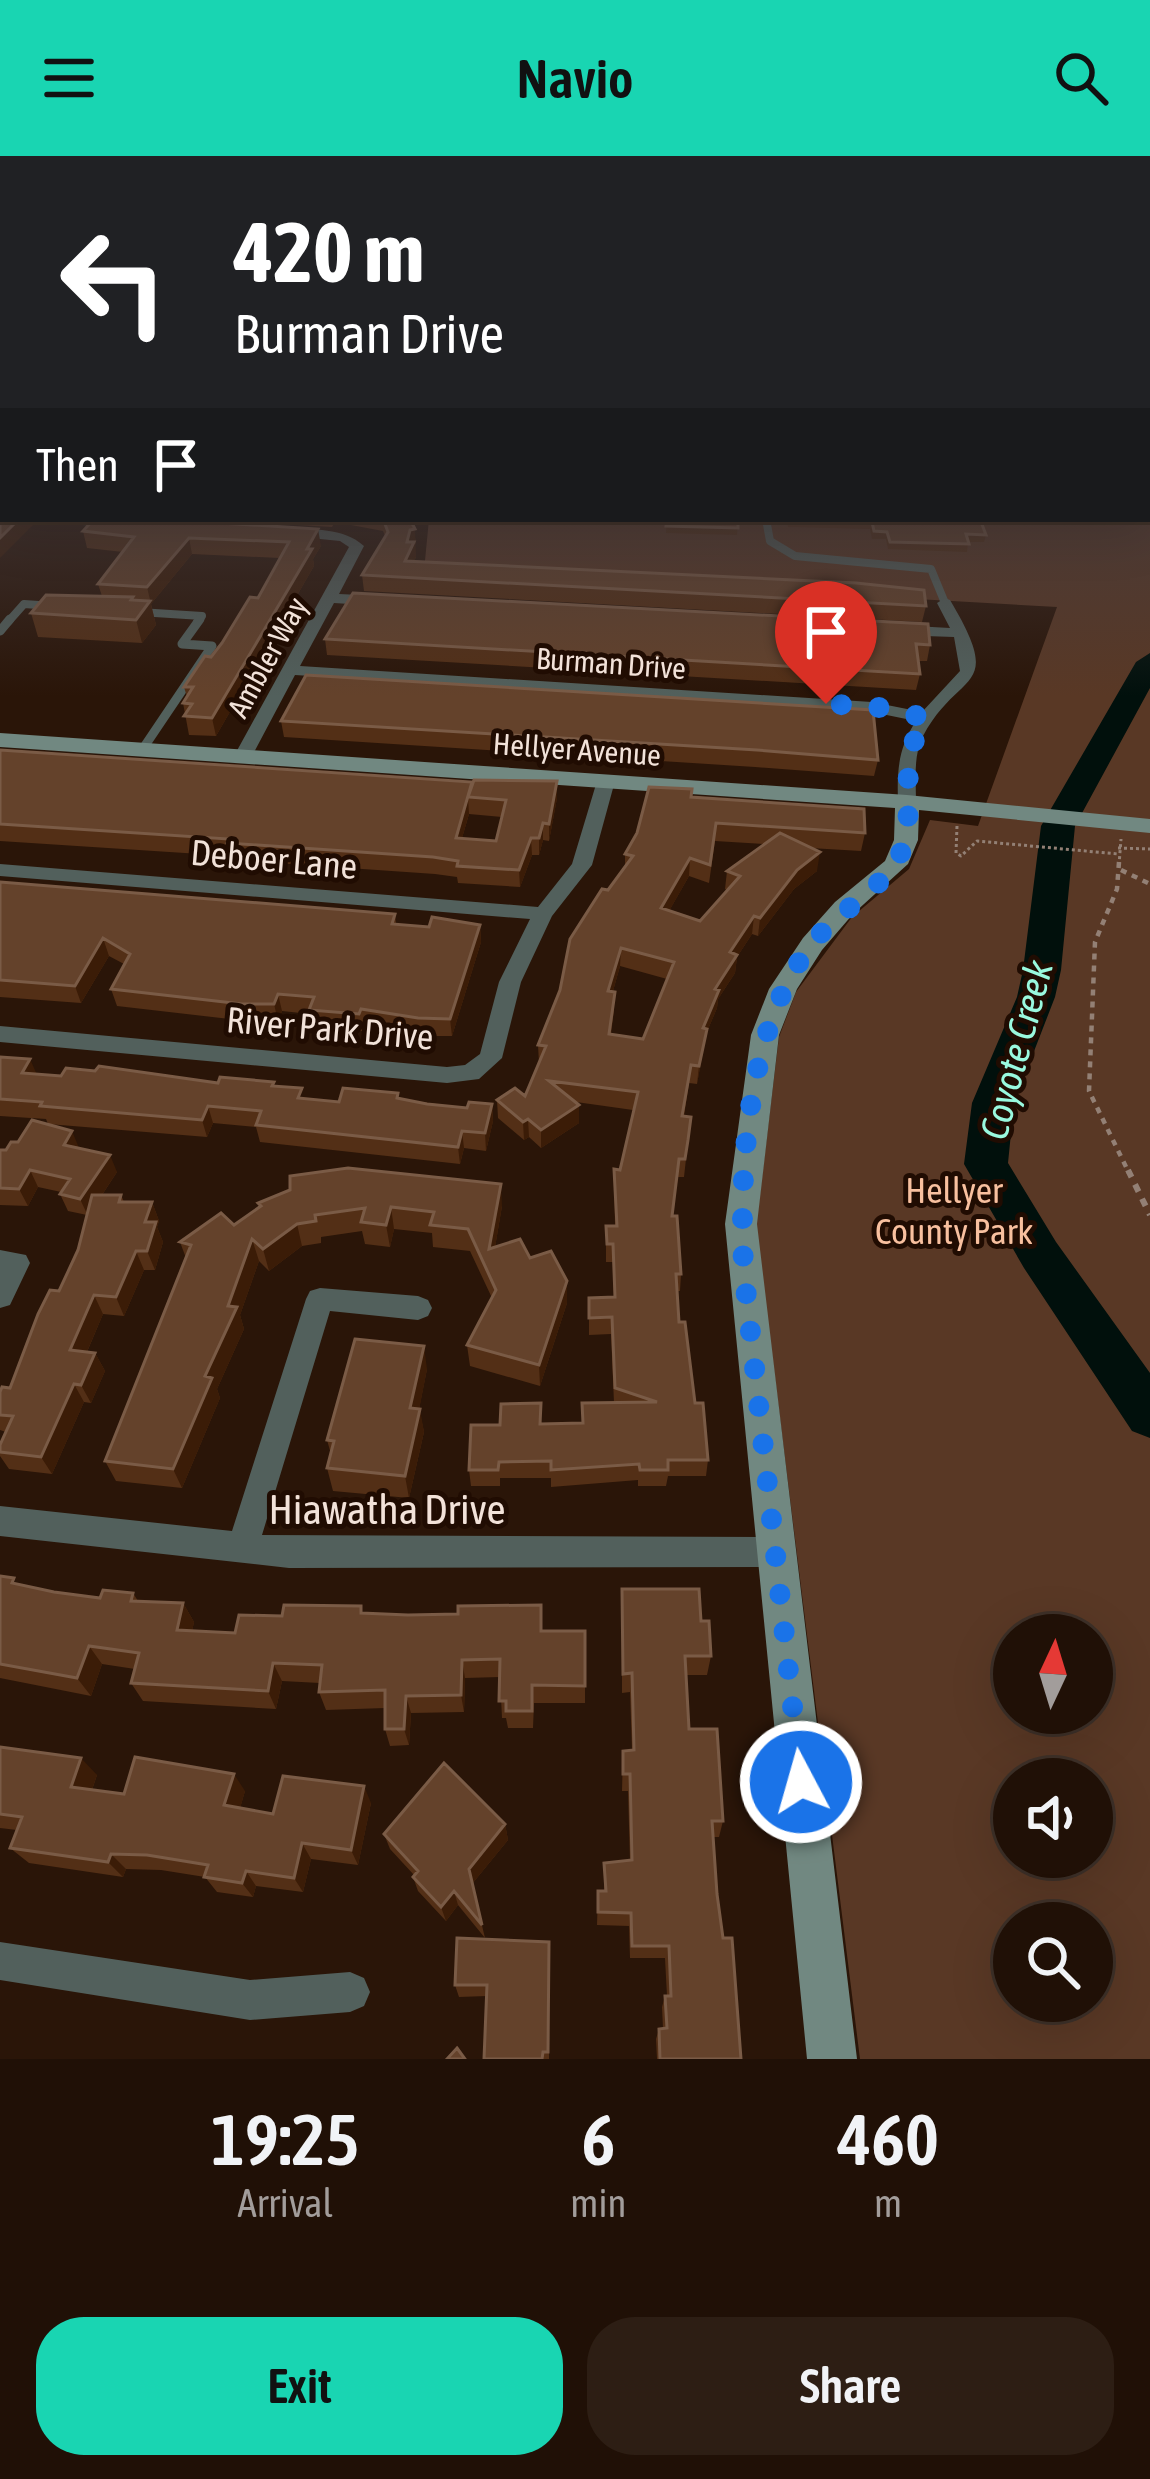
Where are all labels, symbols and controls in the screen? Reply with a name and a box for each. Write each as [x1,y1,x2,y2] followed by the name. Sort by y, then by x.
[36,45,102,111] icon: menu
[1048,45,1114,111] icon: search
[516,48,634,109] text: Navio
[36,204,192,360] icon: left
[234,204,424,300] text: 420 m
[234,303,504,364] text: Burman Drive
[143,432,209,498] icon: arrive
[36,439,119,491] text: Then
[775,581,877,704] pin
[220,591,314,723] street label: Ambler Way
[793,599,859,665] icon: arrive
[535,641,687,685] street label: Burman Drive
[492,726,662,772] street label: Hellyer Avenue
[189,831,359,887] street label: Deboer Lane
[971,955,1061,1144] water label: Coyote Creek
[225,998,435,1058] street label: River Park Drive
[875,1169,1033,1252] park label: Hellyer County Park
[268,1485,506,1533] street label: Hiawatha Drive
[993,1614,1113,1734] north arrow
[993,1614,1113,2022] map controls
[738,1719,864,1845] position arrow
[993,1758,1113,1878] button: sound
[993,1902,1113,2022] button: search
[211,2098,359,2180] text: 19:25
[581,2098,615,2180] text: 6
[837,2098,939,2180] text: 460
[238,2181,333,2225] text: Arrival
[570,2181,626,2225] text: min
[874,2181,902,2225] text: m
[36,2317,563,2455] button: Exit
[587,2317,1114,2455] button: Share

